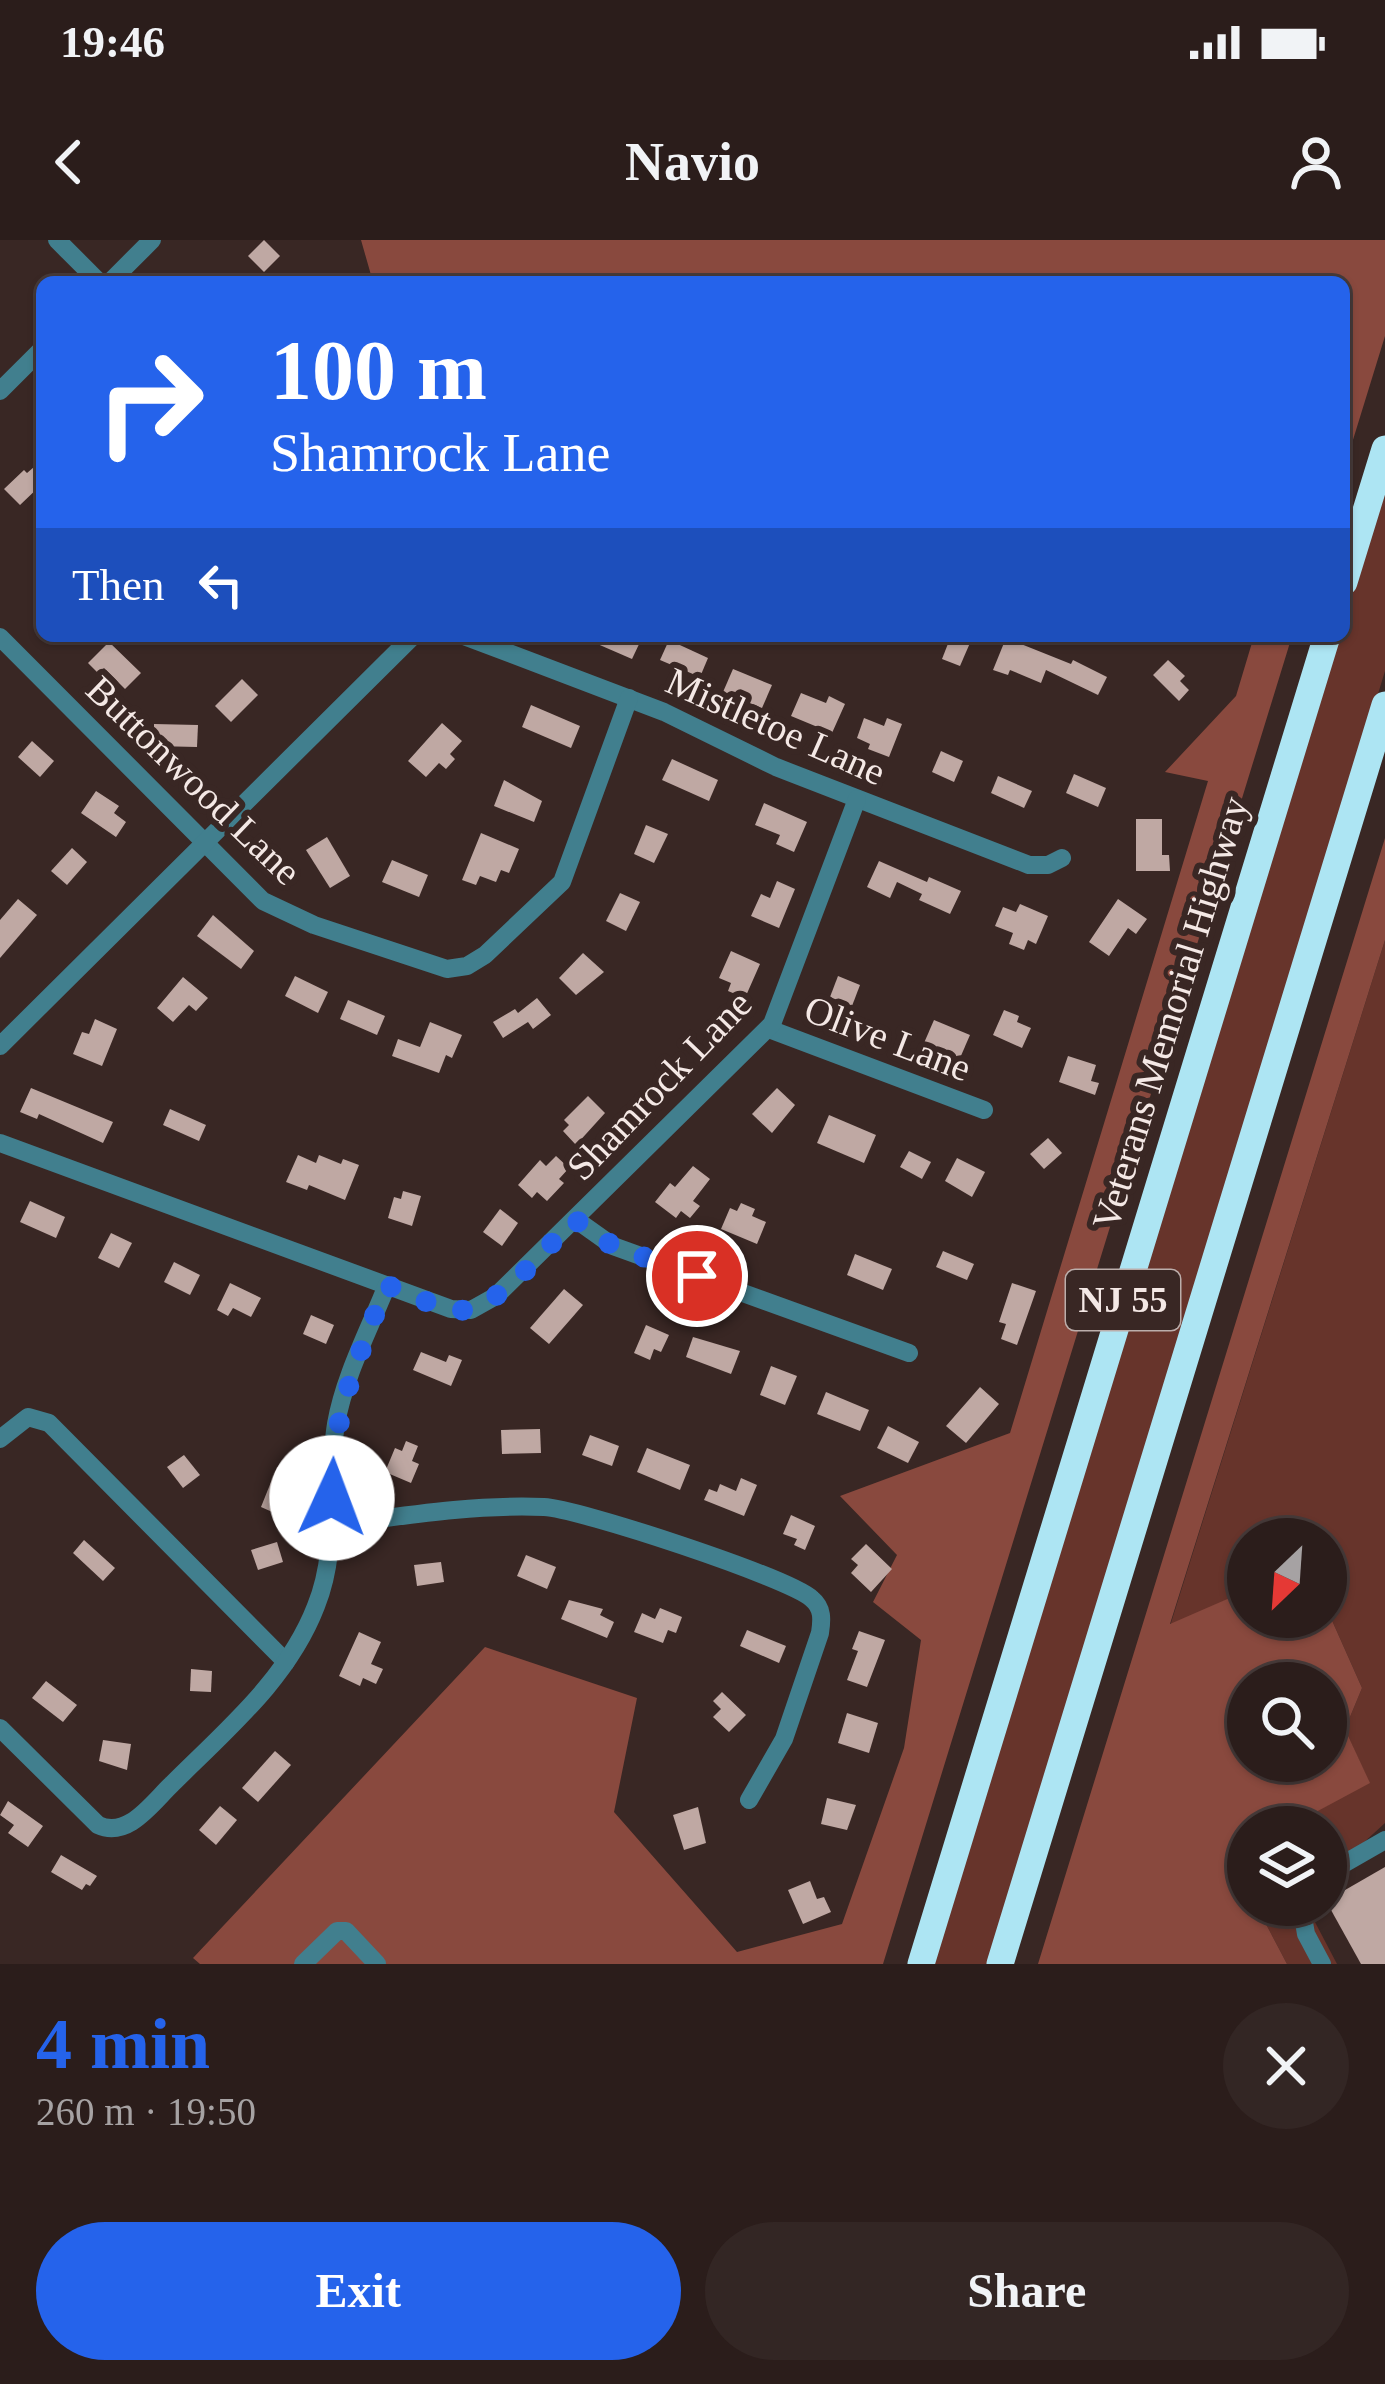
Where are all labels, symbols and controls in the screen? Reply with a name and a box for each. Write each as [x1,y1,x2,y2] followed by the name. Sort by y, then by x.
[60,17,165,67] text: 19:46
[36,129,102,195] icon: back
[1283,129,1349,195] icon: person
[625,132,760,192] text: Navio
[72,324,228,480] icon: right
[270,324,487,417] text: 100 m
[270,423,610,483] text: Shamrock Lane
[188,552,254,618] icon: left
[72,560,164,610] text: Then
[660,659,892,793] street label: Mistletoe Lane
[78,667,310,893] street label: Buttonwood Lane
[1084,791,1258,1235] street label: Veterans Memorial Highway
[558,982,760,1188] street label: Shamrock Lane
[799,987,977,1089] street label: Olive Lane
[646,1225,748,1327] pin
[664,1243,730,1309] icon: arrive
[1066,1270,1180,1330] road number: NJ 55
[269,1435,395,1561] position arrow
[1227,1518,1347,1638] north arrow
[1227,1518,1347,1926] map controls
[1227,1662,1347,1782] button: search
[1227,1806,1347,1926] button: layers
[1223,2003,1349,2129] button: close
[36,2004,210,2084] text: 4 min
[36,2090,256,2133] text: 260 m · 19:50
[36,2222,681,2360] button: Exit
[705,2222,1349,2360] button: Share

